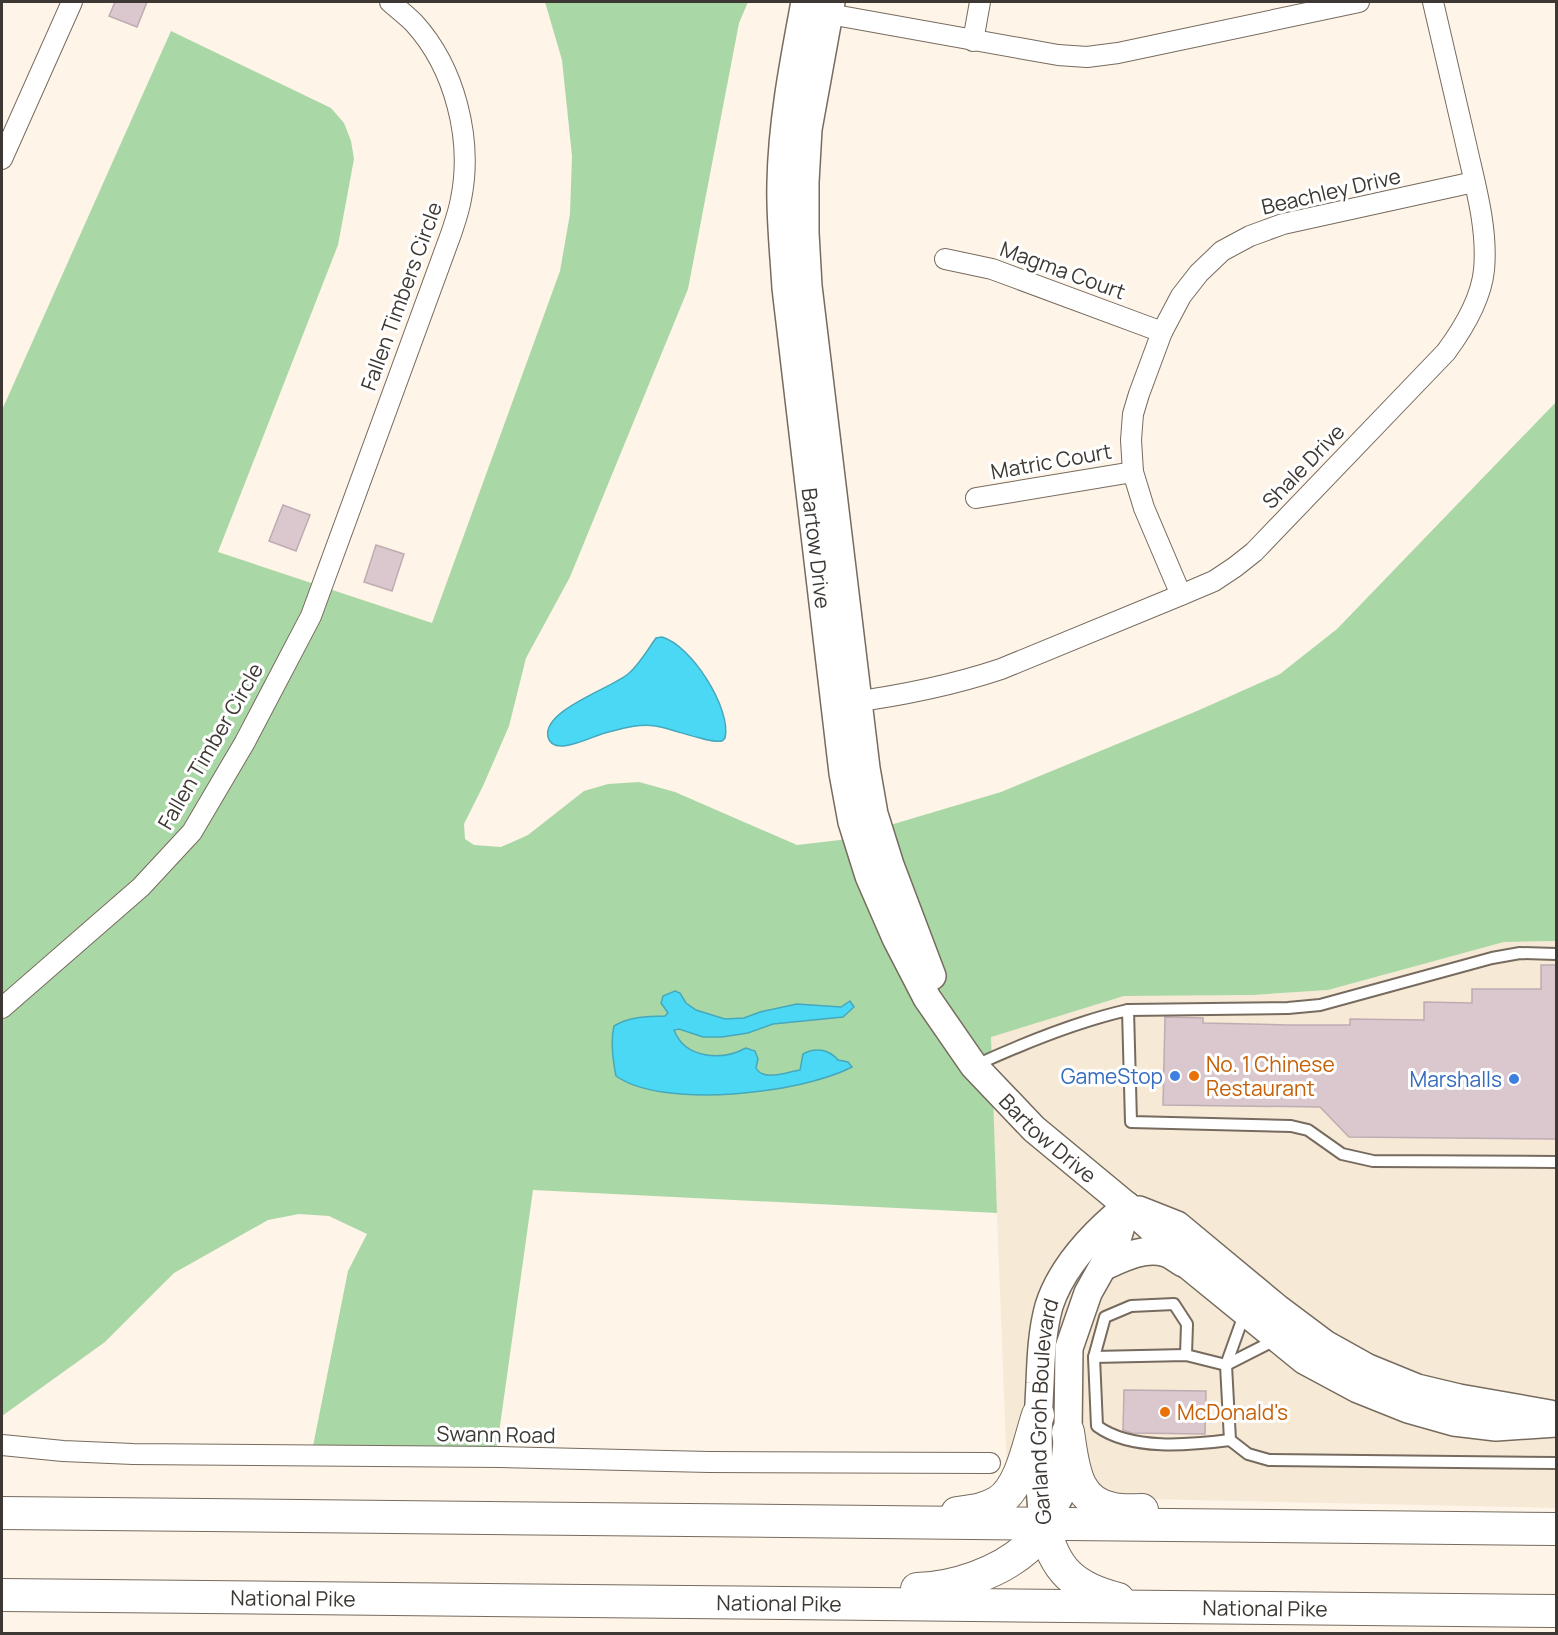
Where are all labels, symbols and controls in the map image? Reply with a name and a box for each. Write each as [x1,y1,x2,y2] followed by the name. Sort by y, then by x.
[1259,161,1403,221] street label: Beachley Drive
[354,198,448,394] street label: Fallen Timbers Circle
[997,234,1129,306] street label: Magma Court
[1256,418,1350,514] street label: Shale Drive
[989,437,1113,485] street label: Matric Court
[796,486,838,610] street label: Bartow Drive
[151,658,269,834] street label: Fallen Timber Circle
[1206,1050,1335,1102] place label: No. 1 Chinese Restaurant
[1061,1062,1163,1090] place label: GameStop
[1410,1065,1502,1093] place label: Marshalls
[1168,1069,1182,1083] marker: GameStop
[1187,1069,1201,1083] marker: No. 1 Chinese Restaurant
[1507,1072,1521,1086] marker: Marshalls
[993,1087,1102,1189] street label: Bartow Drive
[1024,1294,1065,1526] street label: Garland Groh Boulevard
[1177,1398,1288,1426] place label: McDonald's
[1158,1405,1172,1419] marker: McDonald's
[436,1419,556,1449] street label: Swann Road
[230,1583,356,1613] street label: National Pike
[716,1588,842,1618] street label: National Pike
[1202,1593,1328,1623] street label: National Pike

